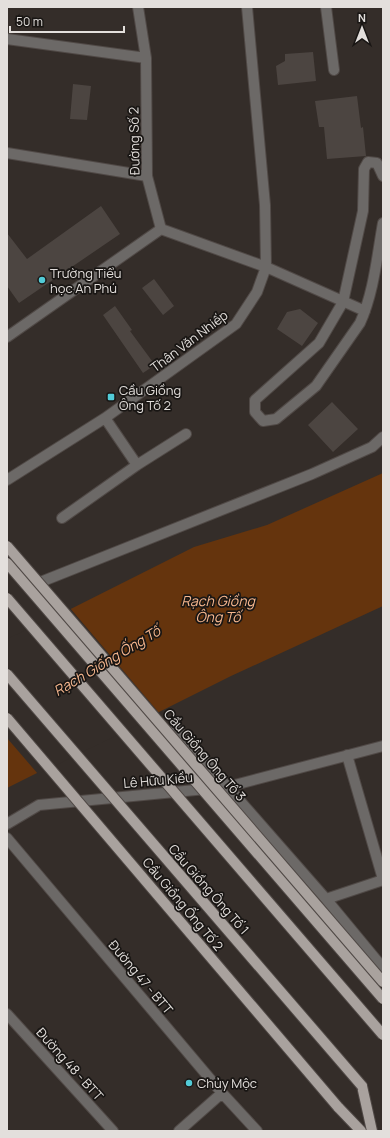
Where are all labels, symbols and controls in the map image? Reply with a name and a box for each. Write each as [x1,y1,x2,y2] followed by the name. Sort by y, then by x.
[10,8,124,34] scale bar
[342,8,382,48] north arrow
[358,10,366,25] text: N
[16,13,43,30] text: 50 m
[124,107,144,175] street label: Đường Số 2
[50,264,122,297] place label: Trường Tiểu học An Phú
[37,275,47,285] marker: Trường Tiểu học An Phú
[147,306,232,376] street label: Thân Văn Nhiếp
[119,381,181,414] place label: Cầu Giồng Ông Tố 2
[106,392,116,402] marker: Cầu Giồng Ông Tố 2
[181,591,256,626] water label: Rạch Giồng Ông Tố
[50,620,166,700] water label: Rạch Giống Ống Tố
[160,705,250,805] street label: Cầu Giồng Ông Tố 3
[122,768,194,792] street label: Lê Hữu Kiều
[165,840,253,938] street label: Cầu Giồng Ông Tố 1
[139,854,227,954] street label: Cầu Giồng Ống Tố 2
[105,936,177,1018] street label: Đường 47 - BTT
[32,1024,108,1104] street label: Đường 48 - BTT
[197,1074,257,1092] place label: Chủy Mộc
[184,1078,194,1088] marker: Chủy Mộc

